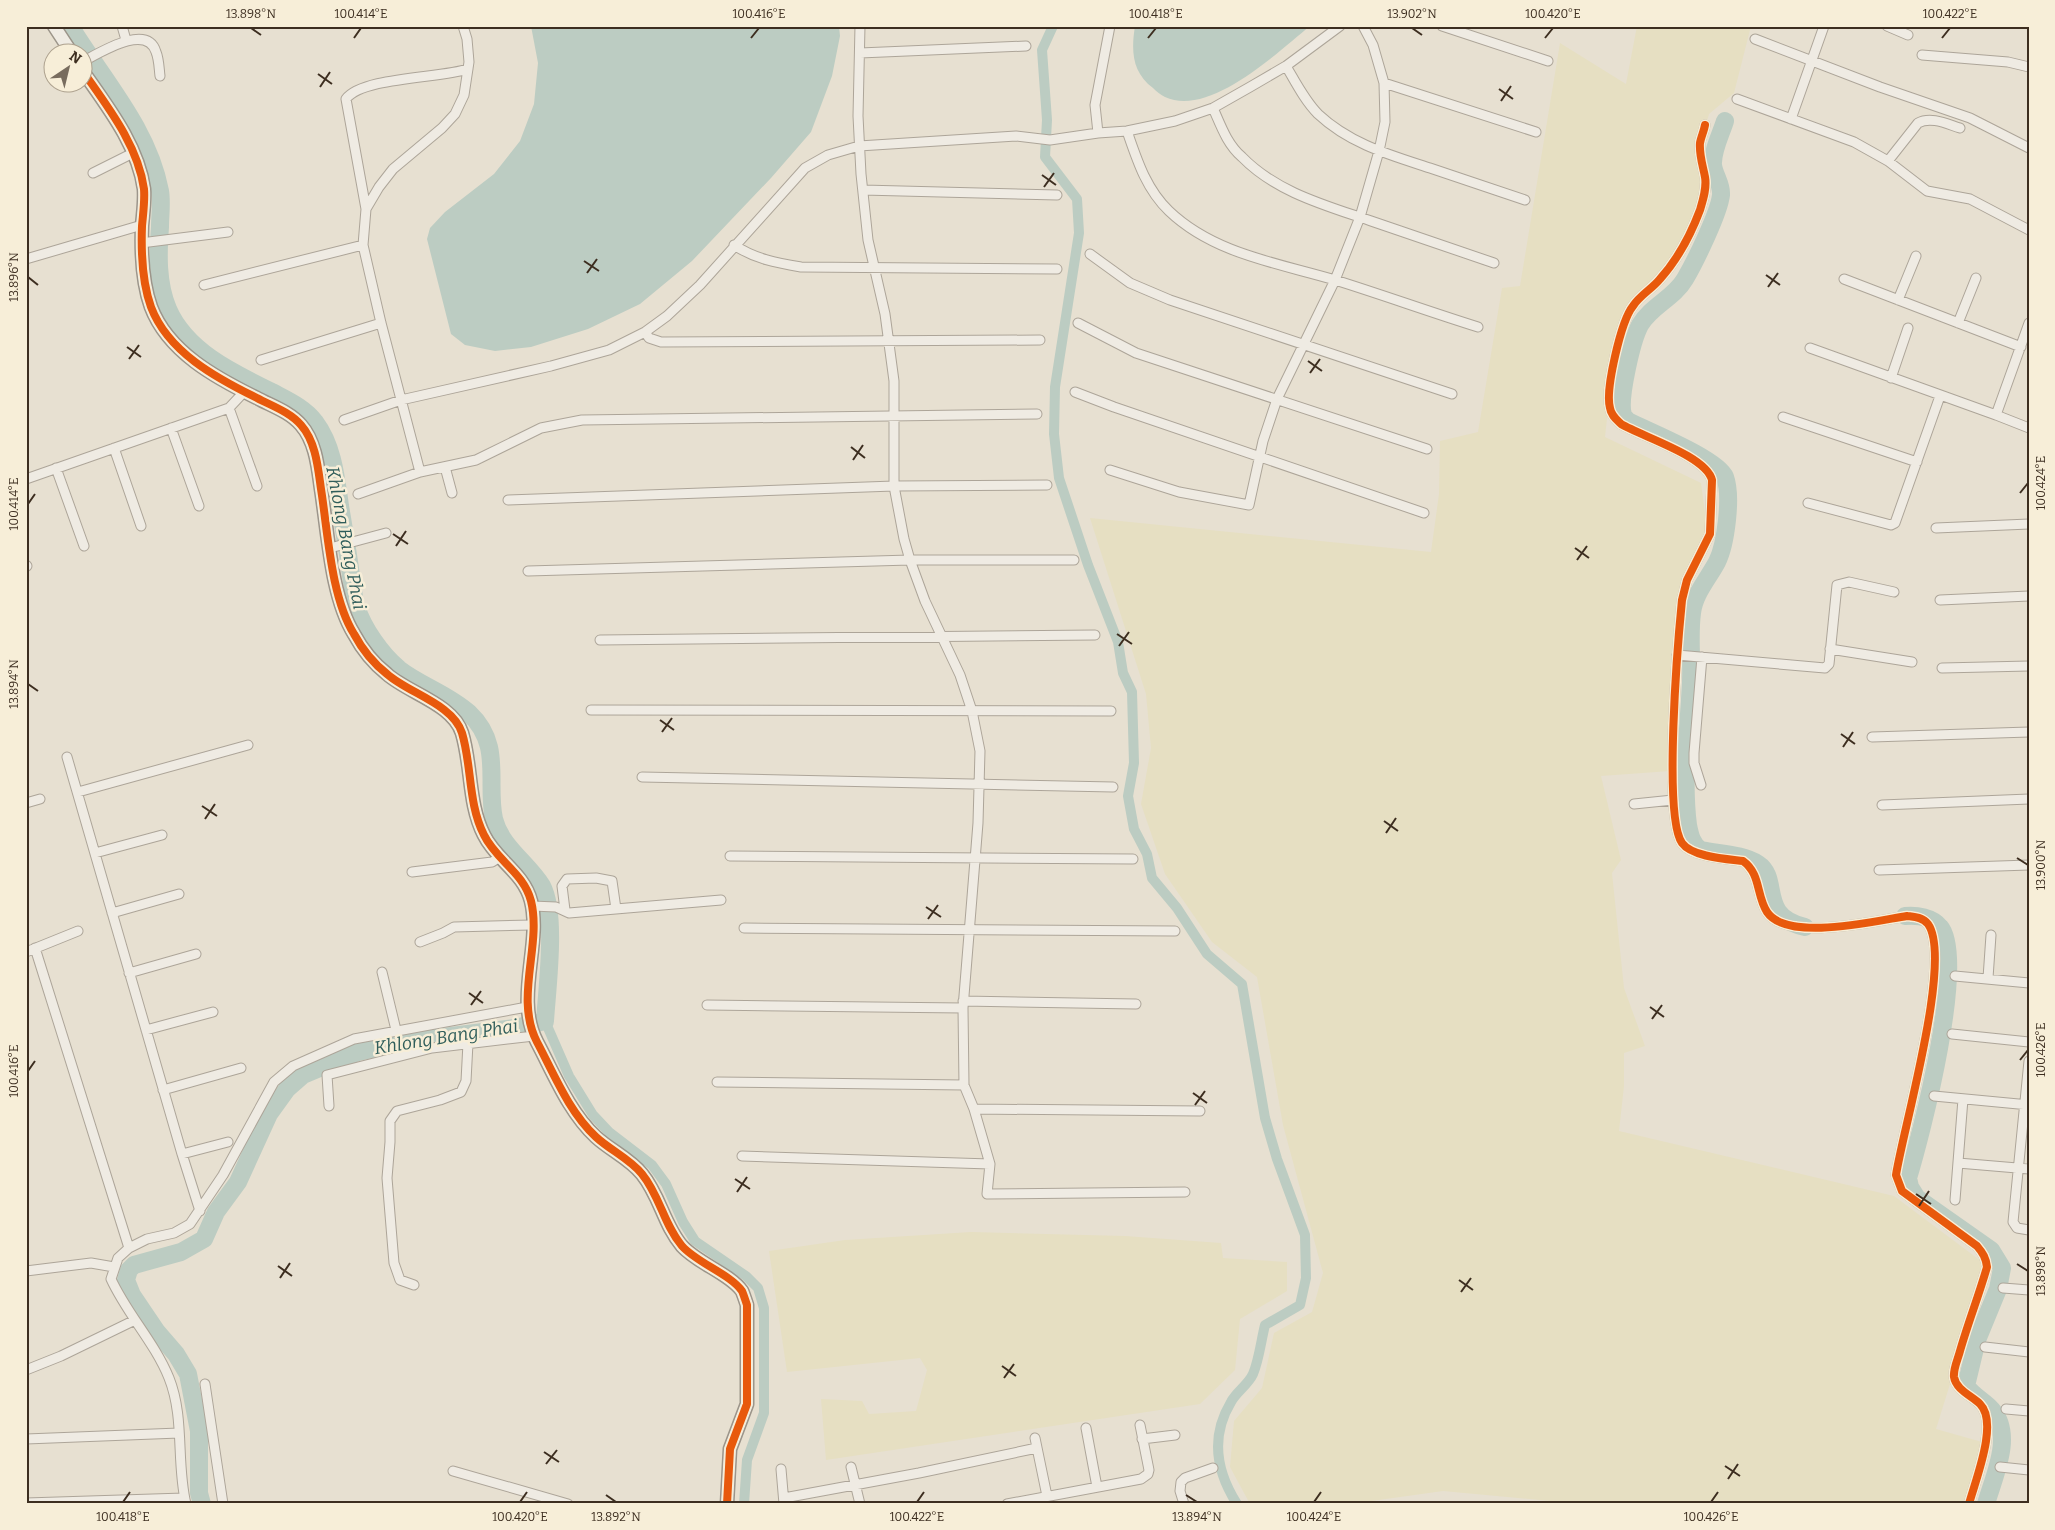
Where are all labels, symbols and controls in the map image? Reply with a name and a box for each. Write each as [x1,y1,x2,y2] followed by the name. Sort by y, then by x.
[226,7,277,21] text: 13.898°N
[335,7,387,21] text: 100.414°E
[732,7,786,21] text: 100.416°E
[1129,7,1183,21] text: 100.418°E
[1387,7,1437,21] text: 13.902°N
[1525,7,1581,21] text: 100.420°E
[1923,7,1977,21] text: 100.422°E
[42,42,92,92] north arrow
[66,48,85,68] text: N
[7,252,21,302] text: 13.896°N
[2034,456,2048,510] text: 100.424°E
[321,465,371,611] water label: Khlong Bang Phai
[7,478,21,530] text: 100.414°E
[7,659,21,709] text: 13.894°N
[2034,839,2048,890] text: 13.900°N
[372,1015,520,1059] water label: Khlong Bang Phai
[2034,1023,2048,1077] text: 100.426°E
[7,1044,21,1098] text: 100.416°E
[2034,1245,2048,1296] text: 13.898°N
[96,1510,150,1524] text: 100.418°E
[492,1510,548,1524] text: 100.420°E
[591,1510,641,1524] text: 13.892°N
[890,1510,944,1524] text: 100.422°E
[1172,1510,1222,1524] text: 13.894°N
[1287,1510,1341,1524] text: 100.424°E
[1684,1510,1738,1524] text: 100.426°E

